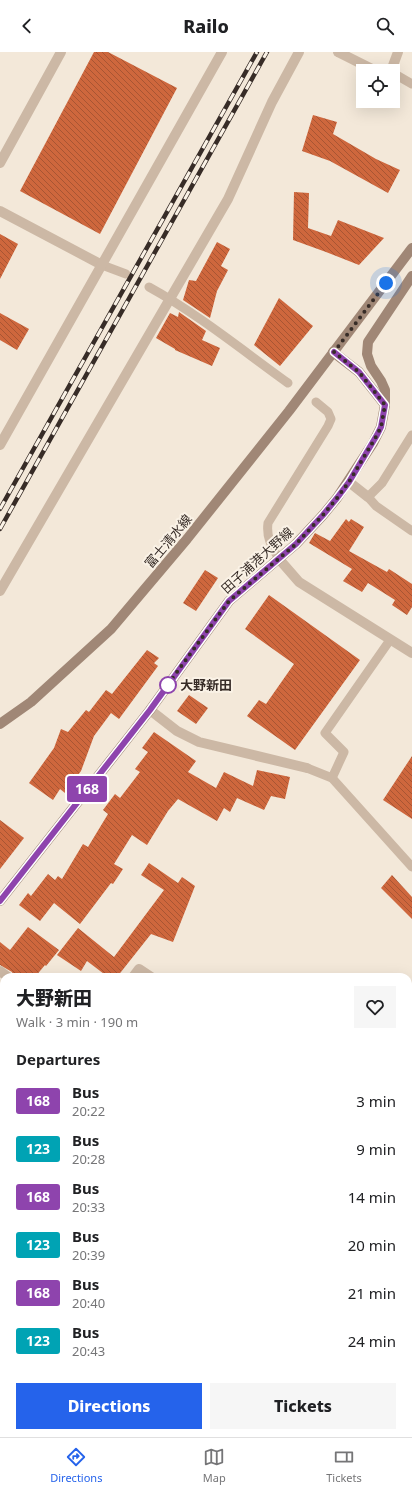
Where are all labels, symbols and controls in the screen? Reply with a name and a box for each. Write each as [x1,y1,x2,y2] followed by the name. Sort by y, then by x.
[183,14,229,38] text: Railo
[16,15,38,37] icon: back
[374,15,396,37] icon: search
[356,64,400,108] map controls
[356,64,400,108] button: locate
[376,273,396,293] your location
[140,510,196,572] street label: 富士清水線
[217,523,297,597] street label: 田子浦港大野線
[159,676,177,694] marker: 大野新田
[180,676,232,694] place label: 大野新田
[64,776,110,802] line badge: 168
[75,779,99,798] text: 168
[16,985,92,1011] text: 大野新田
[354,986,396,1028] button: heart
[16,1013,138,1031] text: Walk · 3 min · 190 m
[16,1049,100,1069] text: Departures
[72,1082,99,1102] text: Bus
[26,1091,50,1110] text: 168
[356,1091,396,1111] text: 3 min
[72,1102,105,1120] text: 20:22
[72,1130,99,1150] text: Bus
[26,1139,50,1158] text: 123
[356,1139,396,1159] text: 9 min
[72,1150,105,1168] text: 20:28
[72,1178,99,1198] text: Bus
[26,1187,50,1206] text: 168
[348,1187,396,1207] text: 14 min
[72,1198,105,1216] text: 20:33
[72,1226,99,1246] text: Bus
[26,1235,50,1254] text: 123
[348,1235,396,1255] text: 20 min
[72,1246,105,1264] text: 20:39
[72,1274,99,1294] text: Bus
[26,1283,50,1302] text: 168
[348,1283,396,1303] text: 21 min
[72,1294,105,1312] text: 20:40
[72,1322,99,1342] text: Bus
[26,1331,50,1350] text: 123
[348,1331,396,1351] text: 24 min
[72,1342,105,1360] text: 20:43
[16,1383,202,1429] button: Directions
[210,1383,396,1429] button: Tickets
[50,1446,102,1485] tab: Directions
[203,1446,226,1485] tab: Map
[326,1446,362,1485] tab: Tickets

